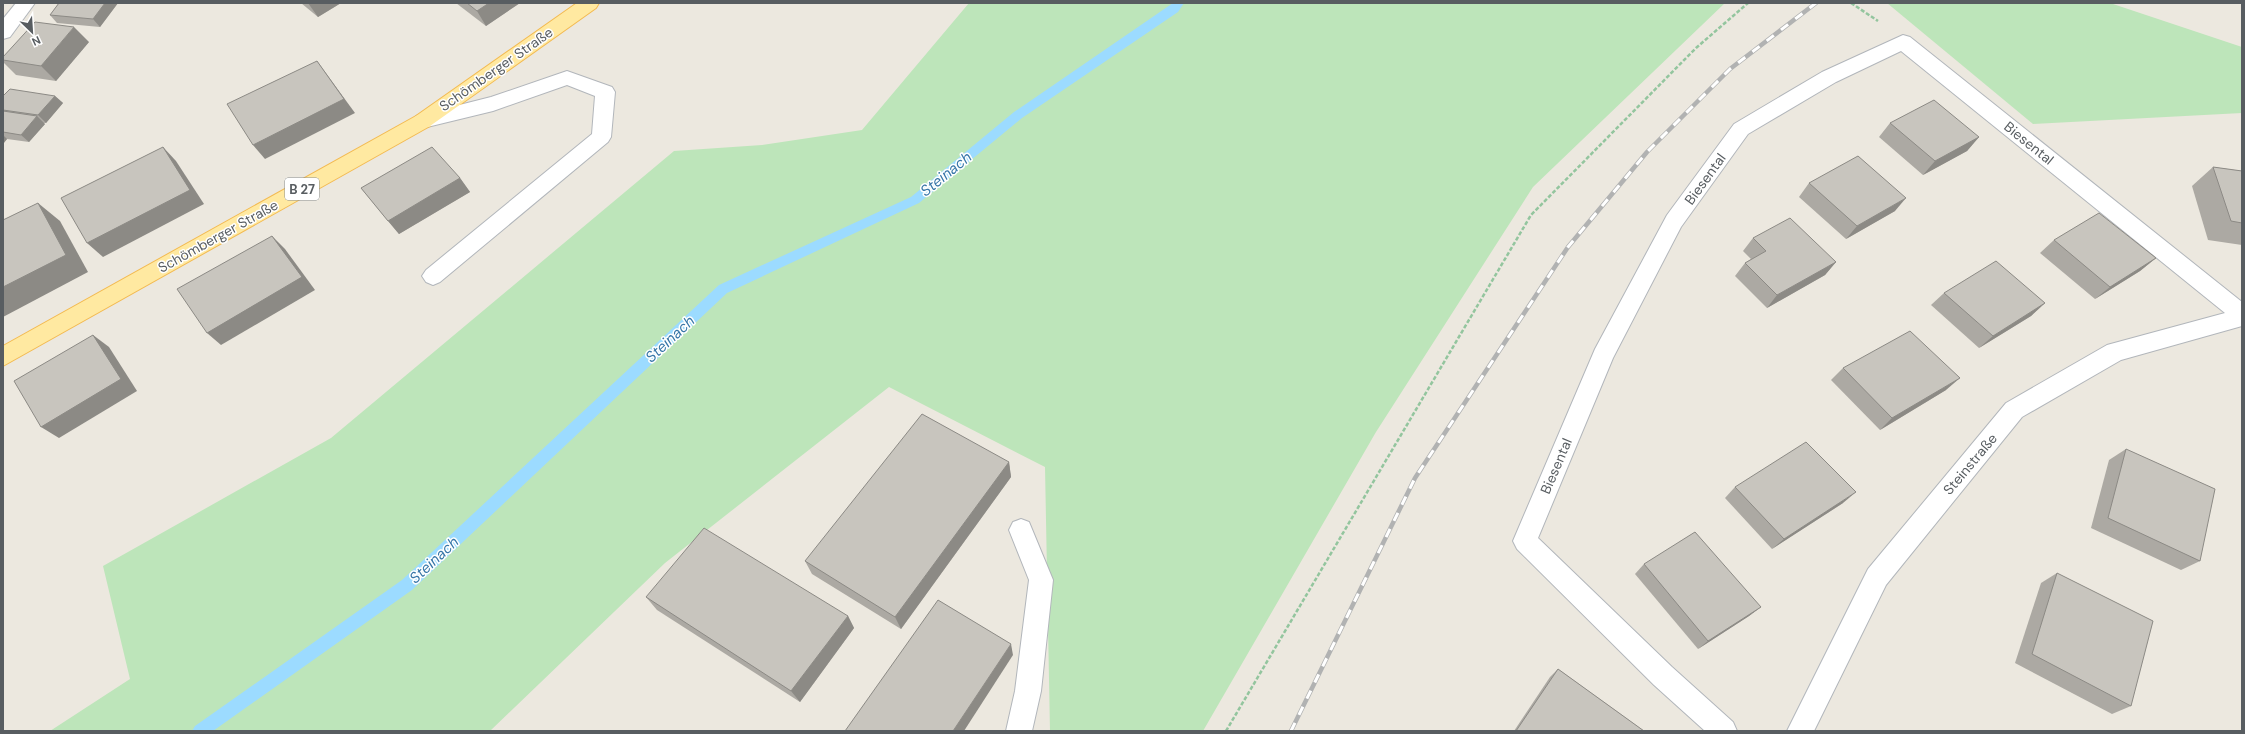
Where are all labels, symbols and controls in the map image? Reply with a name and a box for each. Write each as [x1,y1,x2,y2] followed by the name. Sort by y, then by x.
[12,12,52,52] north arrow
[436,23,556,115] street label: Schömberger Straße
[30,33,43,49] text: N
[2000,117,2058,169] street label: Biesental
[916,147,976,201] water label: Steinach
[1680,150,1730,208] street label: Biesental
[285,178,319,200] road number: B 27
[155,196,281,276] street label: Schömberger Straße
[641,311,699,367] water label: Steinach
[1939,430,2001,498] street label: Steinstraße
[1536,435,1576,497] street label: Biesental
[405,532,463,588] water label: Steinach

